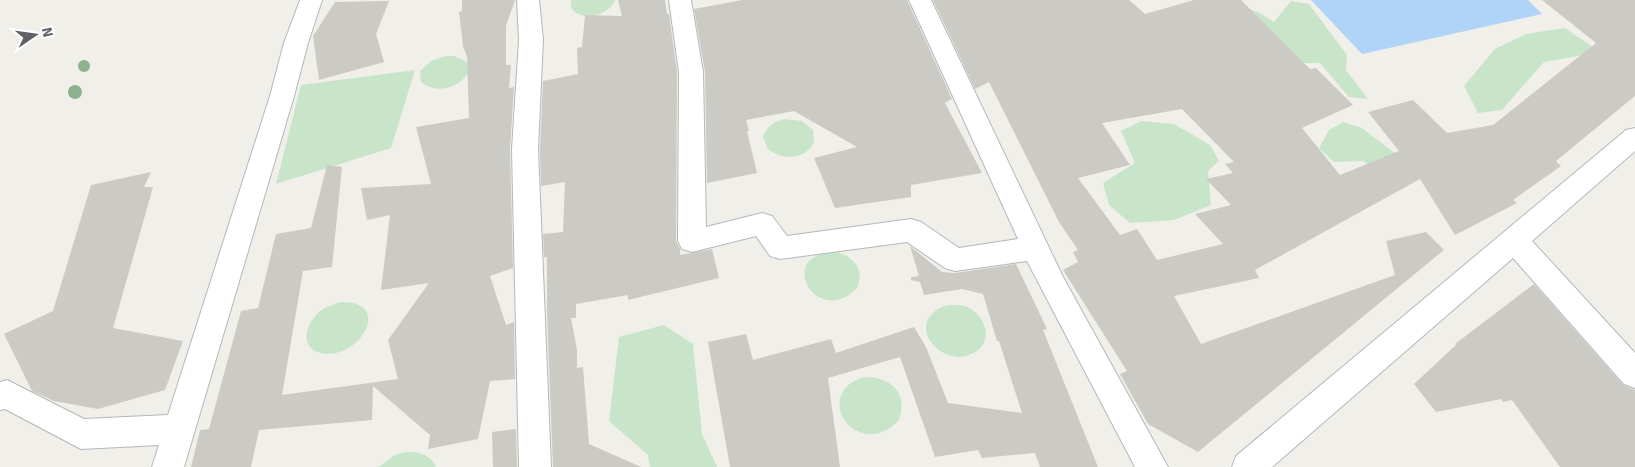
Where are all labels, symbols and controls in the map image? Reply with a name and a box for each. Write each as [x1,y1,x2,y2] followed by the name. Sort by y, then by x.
[10,10,60,60] north arrow
[38,26,57,39] text: N

